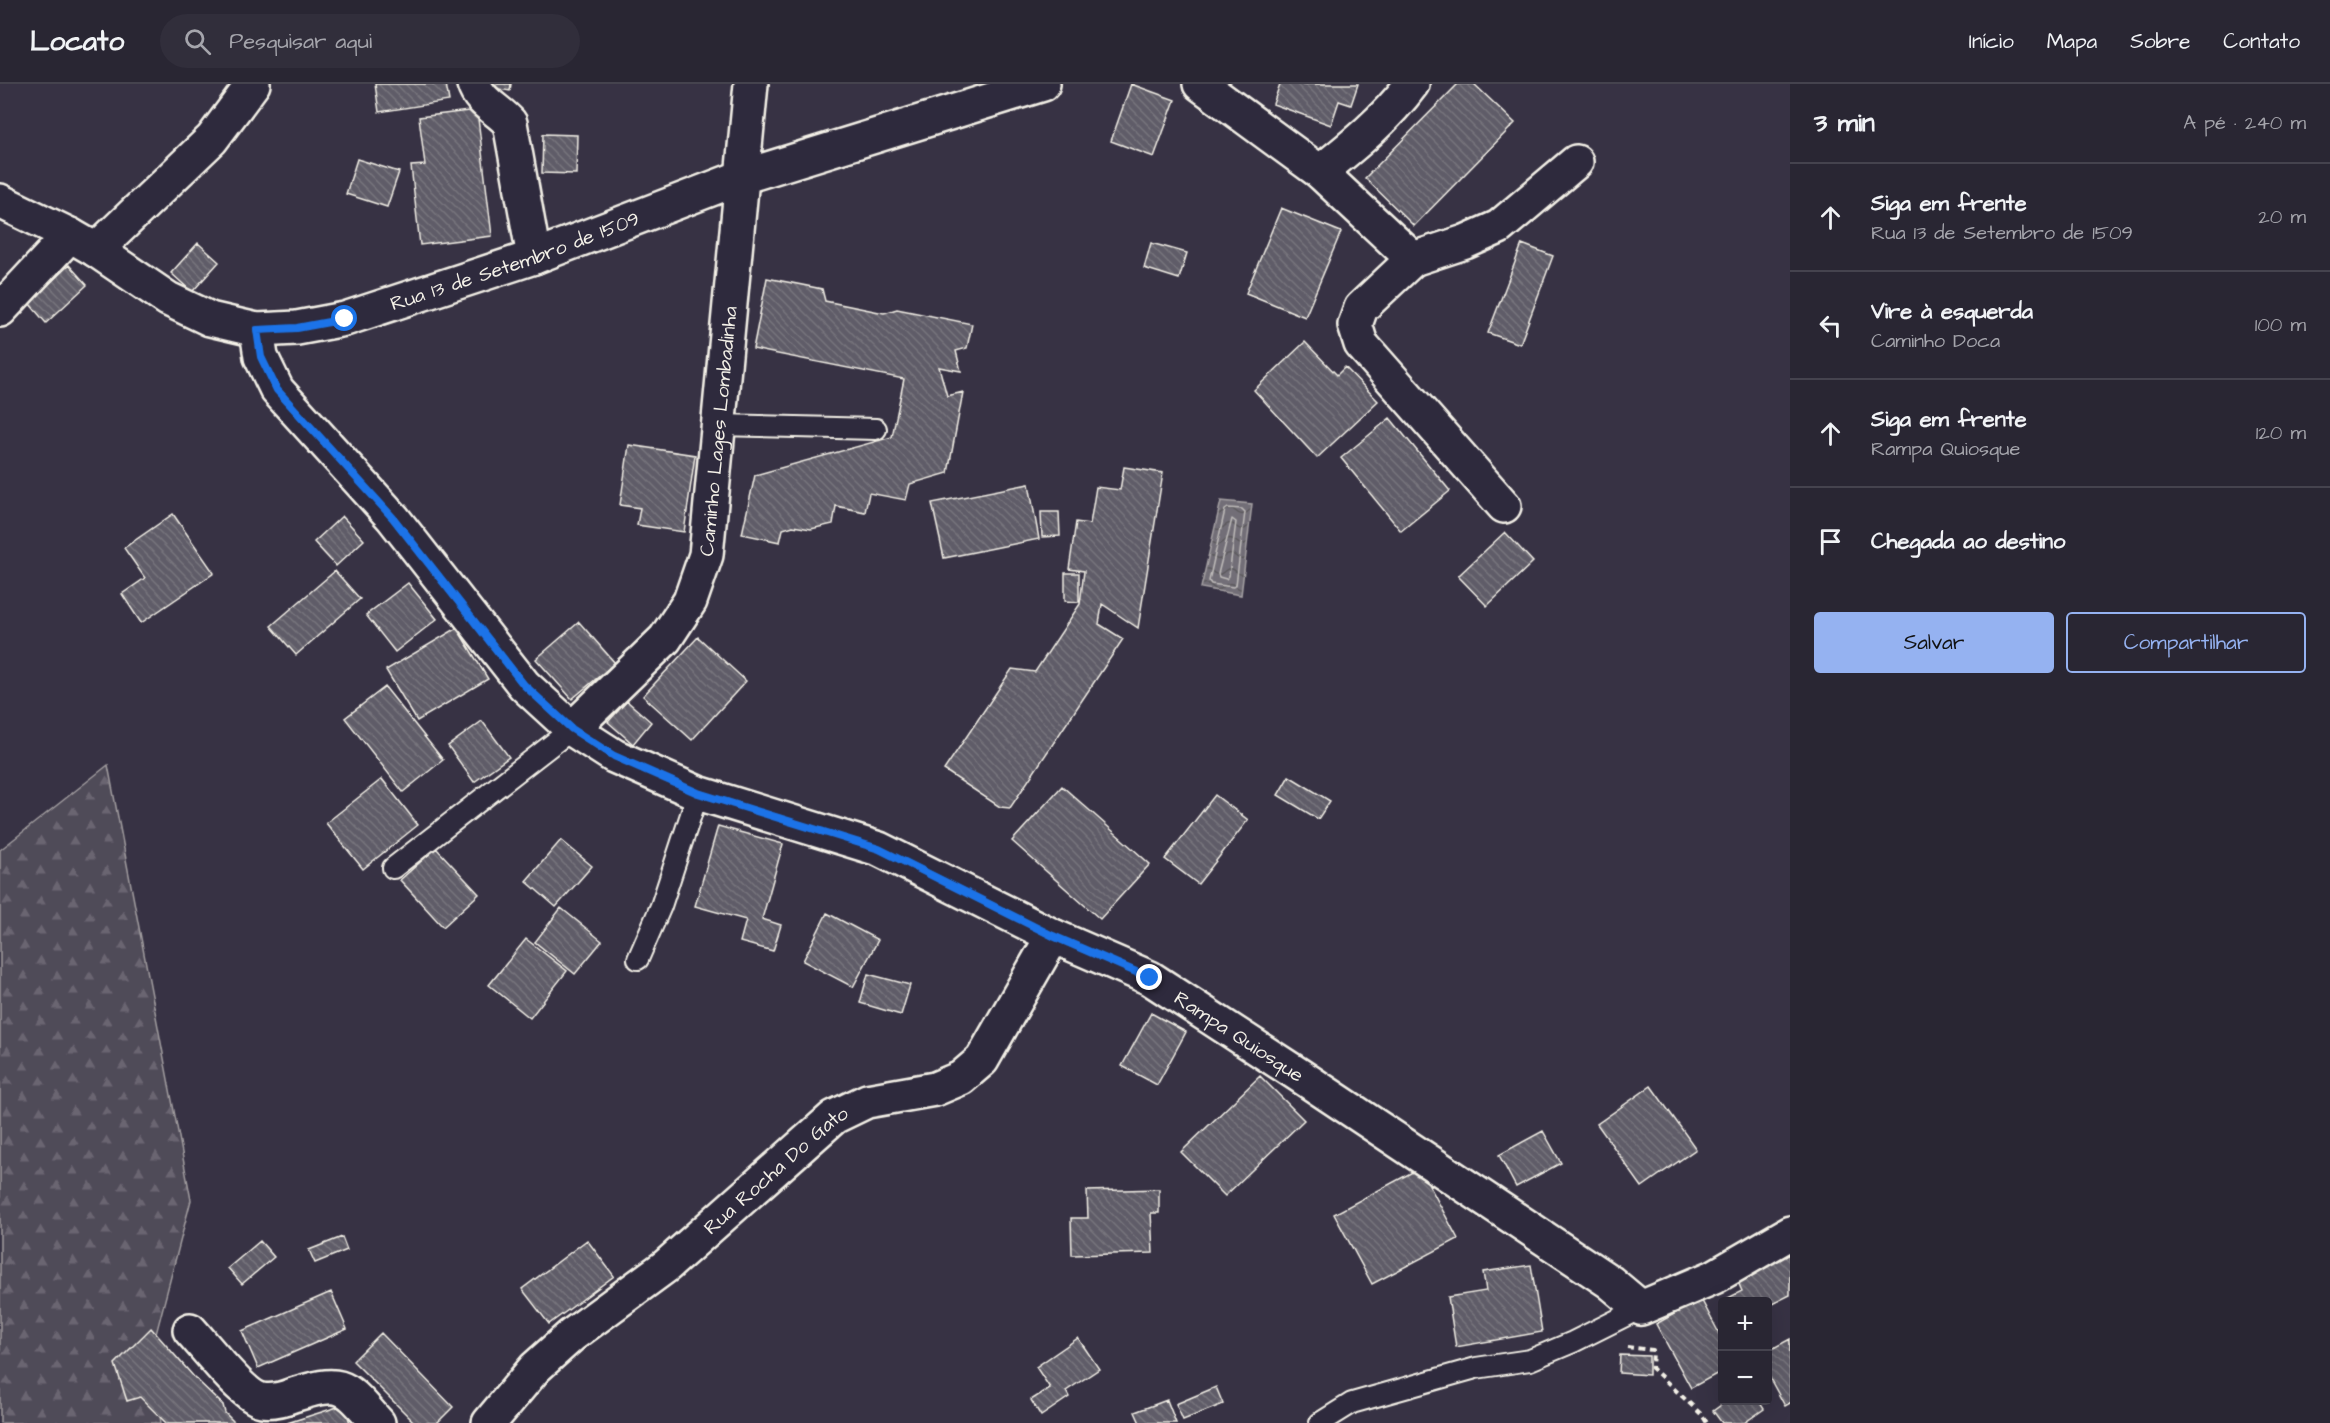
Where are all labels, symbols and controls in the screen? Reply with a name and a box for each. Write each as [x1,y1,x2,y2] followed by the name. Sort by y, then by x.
[160,14,580,68] search box
[30,22,124,61] text: Locato
[181,25,214,58] icon: search
[229,26,372,57] text: Pesquisar aqui
[1969,27,2014,56] text: Início
[2047,27,2097,56] text: Mapa
[2130,27,2190,56] text: Sobre
[2223,27,2300,56] text: Contato
[1814,105,1875,141] text: 3 min
[2183,109,2306,137] text: A pé · 240 m
[1871,188,2027,219] text: Siga em frente
[1814,201,1847,234] icon: ahead
[2258,203,2306,231] text: 20 m
[387,205,643,318] street label: Rua 13 de Setembro de 1509
[1871,219,2133,247] text: Rua 13 de Setembro de 1509
[1871,296,2033,327] text: Vire à esquerda
[331,305,357,331] route start
[693,305,745,557] street label: Caminho Lages Lombadinha
[1814,309,1847,342] icon: left
[2255,311,2306,339] text: 100 m
[1871,327,2000,355] text: Caminho Doca
[1871,404,2027,435] text: Siga em frente
[1814,417,1847,450] icon: ahead
[2256,419,2306,447] text: 120 m
[1871,435,2020,463] text: Rampa Quiosque
[1814,525,1847,558] icon: arrive
[1871,526,2065,557] text: Chegada ao destino
[1814,612,2054,673] button: Salvar
[2066,612,2306,673] button: Compartilhar
[1136,964,1162,990] route end
[1168,984,1309,1090] street label: Rampa Quiosque
[698,1099,853,1241] street label: Rua Rocha Do Gato
[1718,1297,1772,1405] map controls
[1718,1297,1772,1351] button: +
[1718,1351,1772,1405] button: −

